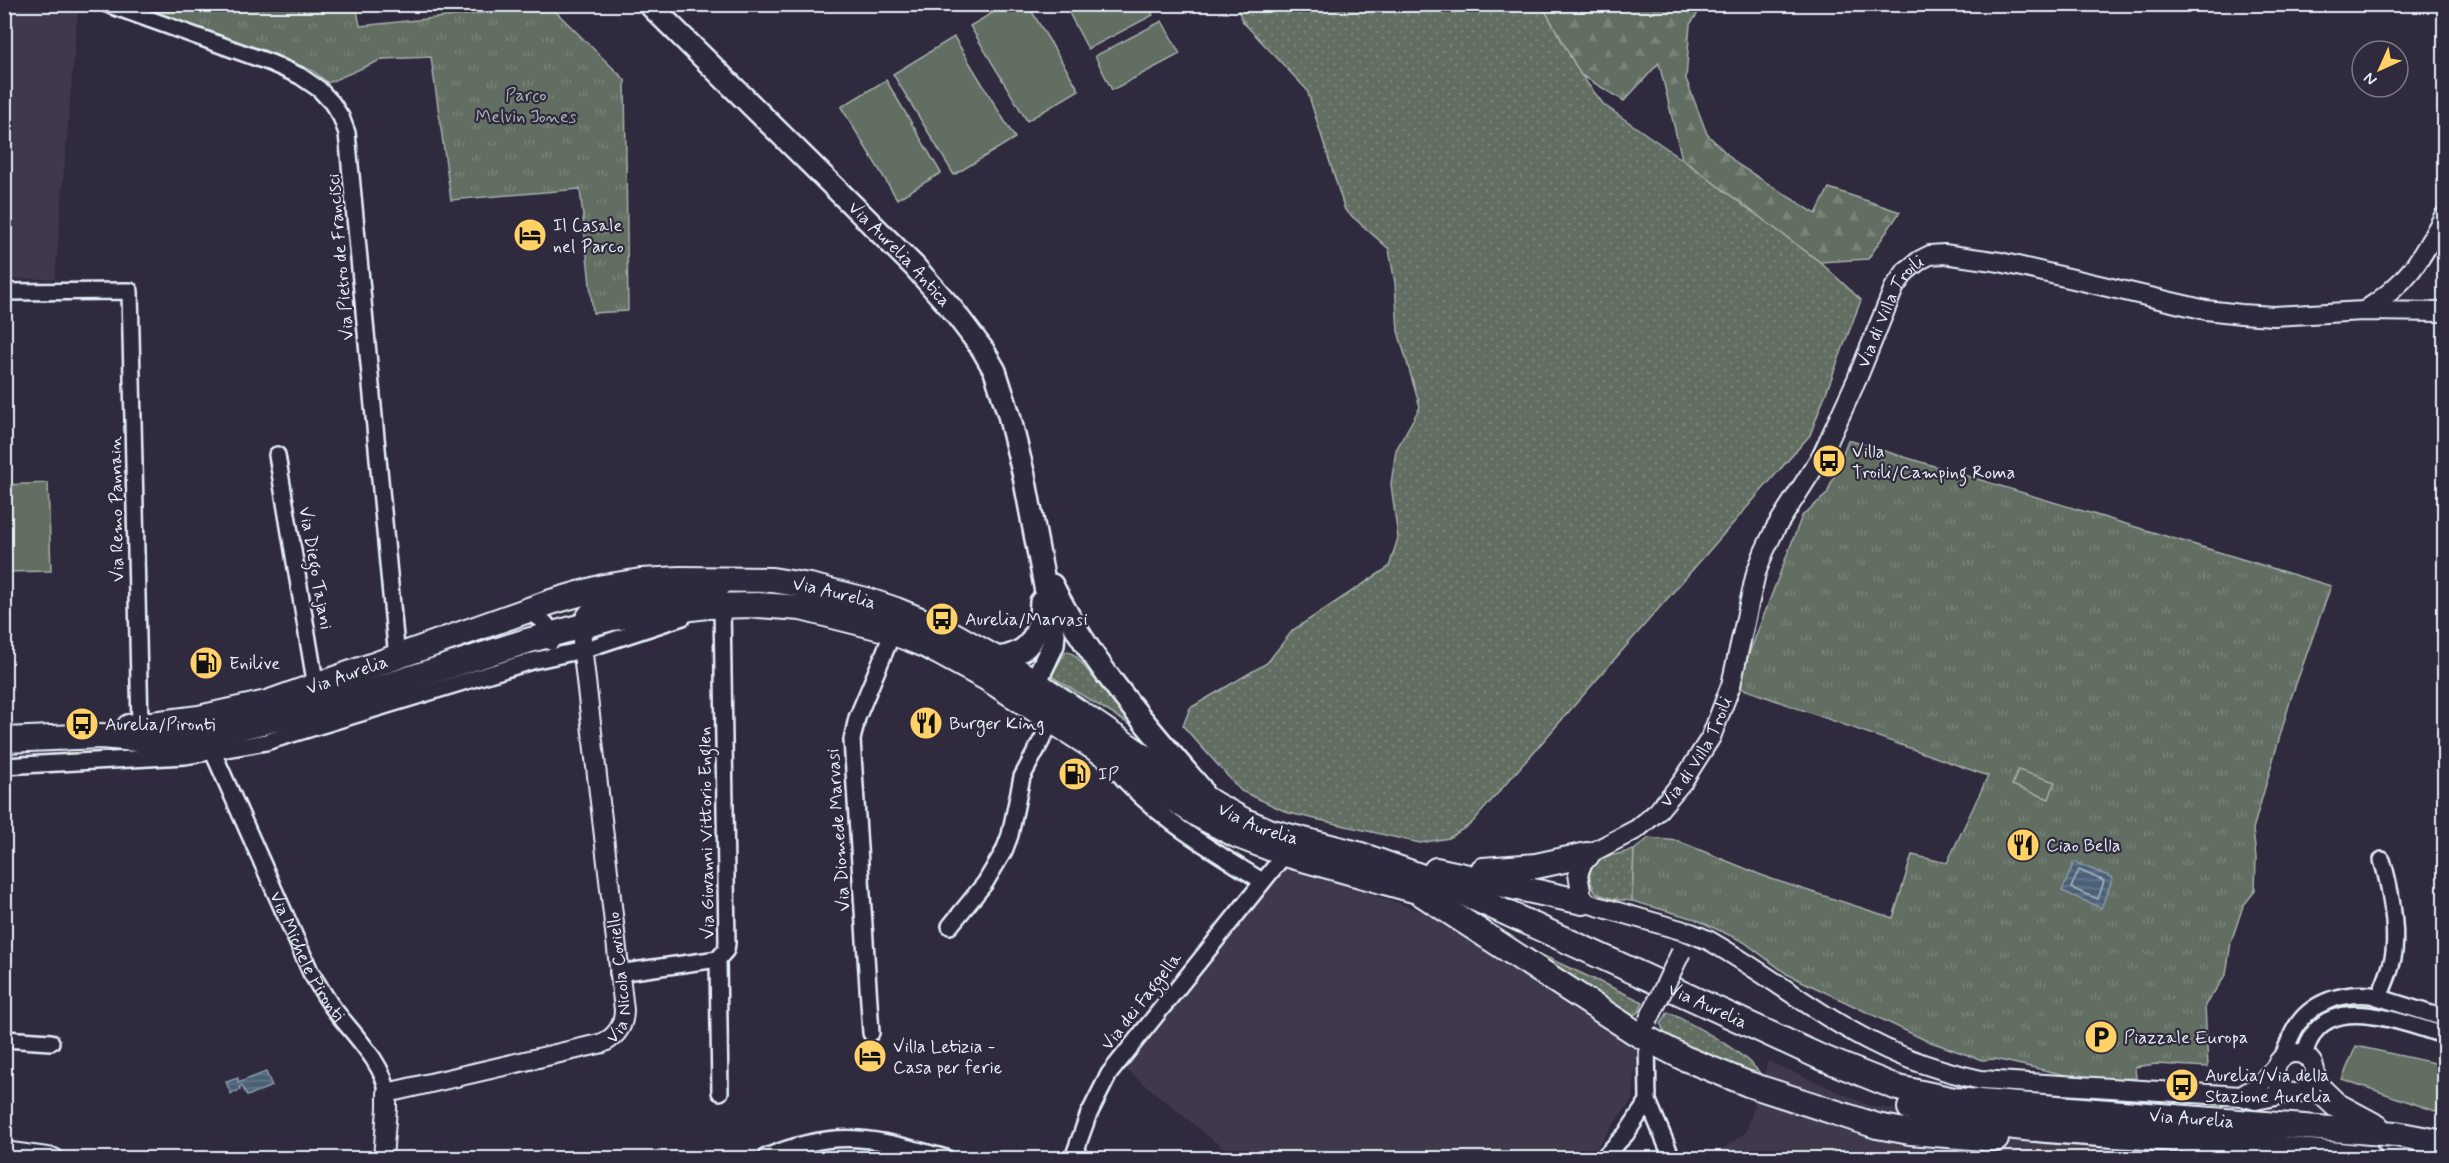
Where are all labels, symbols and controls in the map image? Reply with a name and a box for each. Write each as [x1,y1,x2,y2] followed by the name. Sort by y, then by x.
[2350,39,2410,99] north arrow
[2359,67,2382,90] text: N
[476,84,577,129] park label: Parco Melvin Jones
[322,172,360,341] street label: Via Pietro de Francisci
[842,196,956,313] street label: Via Aurelia Antica
[553,214,624,259] place label: Il Casale nel Parco
[512,217,548,253] hotel icon: Il Casale nel Parco
[1852,250,1929,372] street label: Via di Villa Troili
[104,436,130,582] street label: Via Remo Pannain
[1852,440,2015,487] place label: Villa Troili/Camping Roma
[1811,443,1847,479] bus stop icon: Villa Troili/Camping Roma
[290,505,338,632] street label: Via Diego Tajani
[791,572,879,616] street label: Via Aurelia
[924,601,960,637] bus stop icon: Aurelia/Marvasi
[965,608,1088,632] place label: Aurelia/Marvasi
[188,645,224,681] fuel station icon: Enilive
[303,650,391,701] street label: Via Aurelia
[229,652,280,676] place label: Enilive
[1655,694,1738,813] street label: Via di Villa Troili
[908,705,944,741] restaurant icon: Burger King
[64,706,100,742] bus stop icon: Aurelia/Pironti
[949,712,1044,737] place label: Burger King
[105,713,216,737] place label: Aurelia/Pironti
[693,726,723,940] street label: Via Giovanni Vittorio Englen
[821,748,857,912] street label: Via Diomede Marvasi
[1057,756,1093,792] fuel station icon: IP
[1098,763,1119,787] place label: IP
[1213,797,1301,851] street label: Via Aurelia
[2005,827,2041,863] restaurant icon: Ciao Bella
[2046,834,2121,858] place label: Ciao Bella
[263,888,350,1027] street label: Via Michele Pironti
[601,910,638,1050] street label: Via Nicola Coviello
[1096,947,1189,1057] street label: Via dei Faggella
[1664,978,1751,1035] street label: Via Aurelia
[2083,1019,2119,1055] parking icon: Piazzale Europa
[2124,1026,2248,1050] place label: Piazzale Europa
[893,1035,1002,1080] place label: Villa Letizia - Casa per ferie
[852,1038,888,1074] hotel icon: Villa Letizia - Casa per ferie
[2205,1064,2331,1109] place label: Aurelia/Via della Stazione Aurelia
[2164,1067,2200,1103] bus stop icon: Aurelia/Via della Stazione Aurelia
[2148,1104,2235,1135] street label: Via Aurelia

